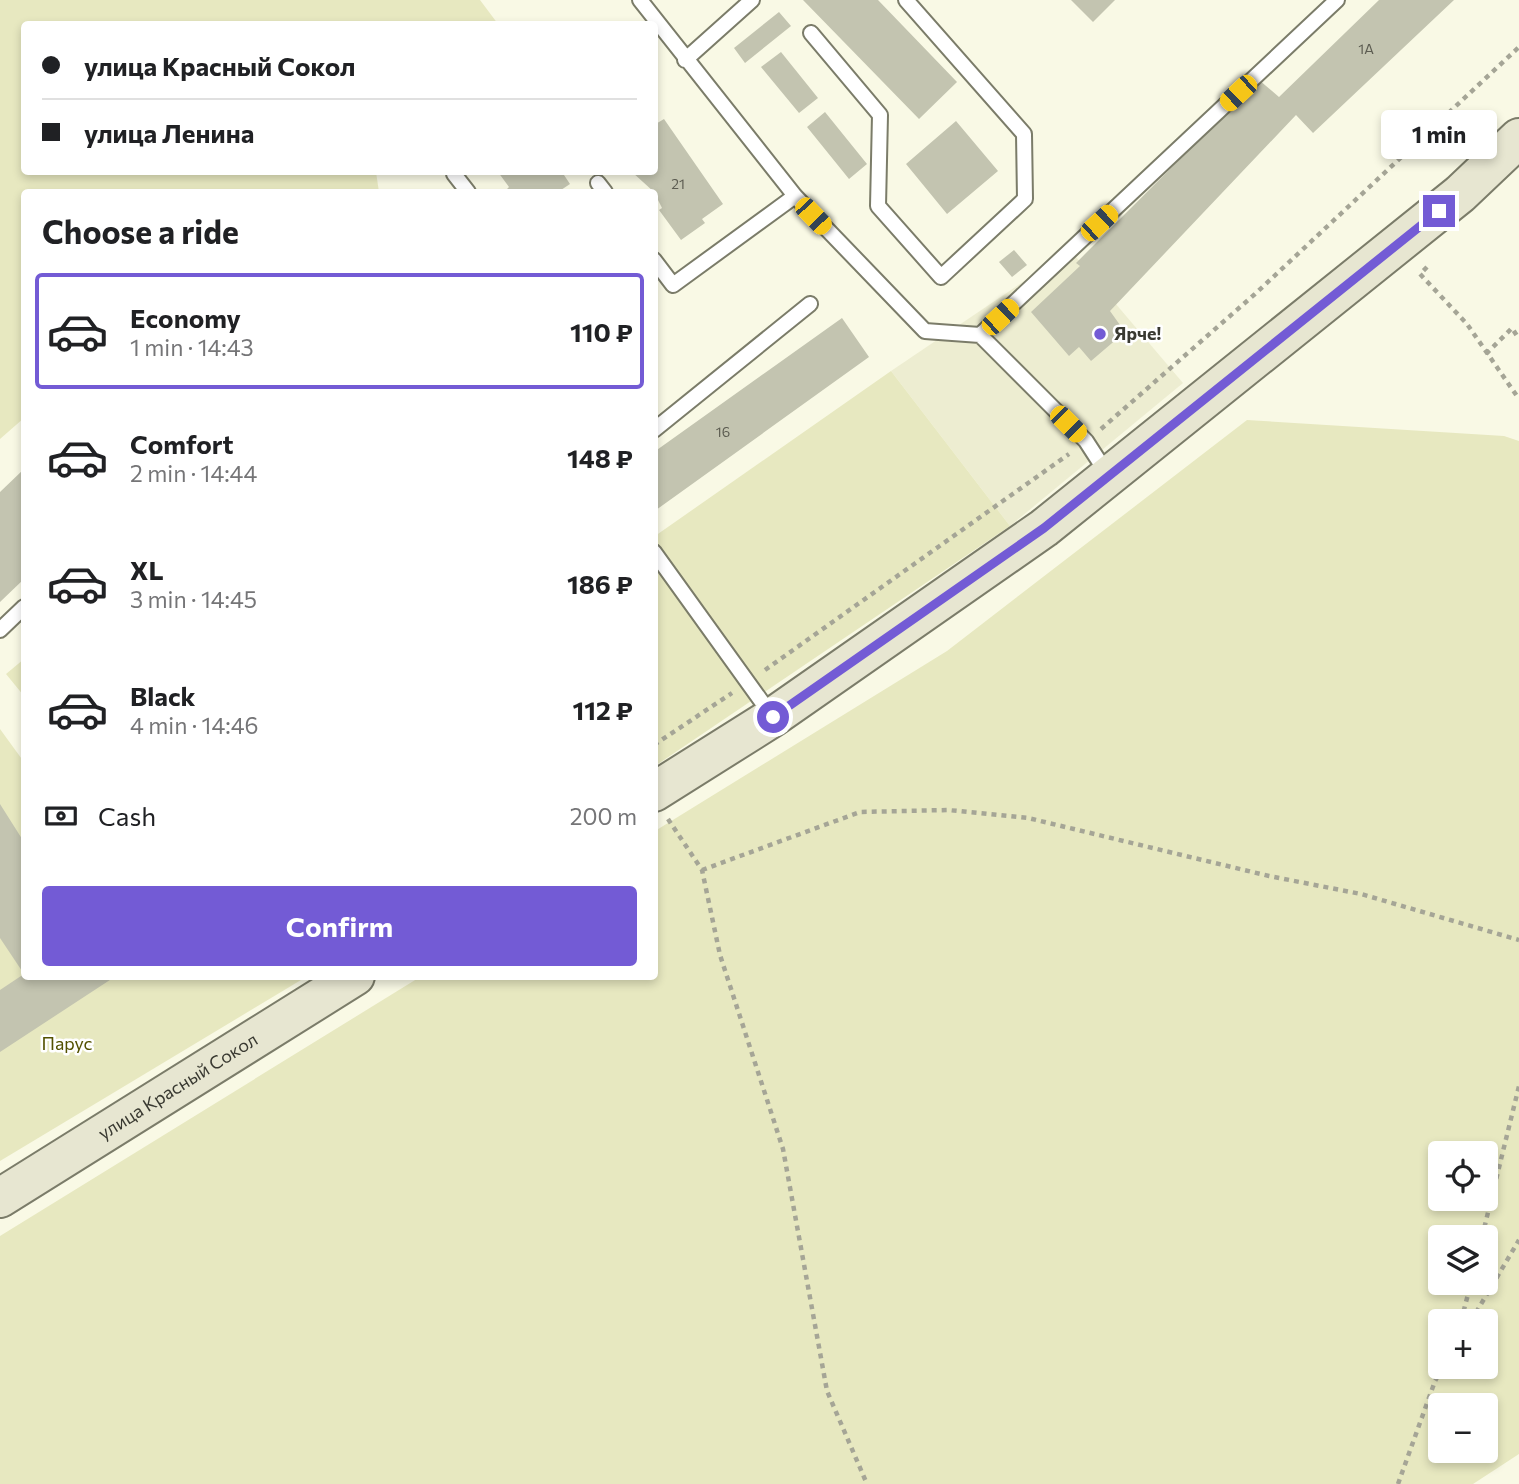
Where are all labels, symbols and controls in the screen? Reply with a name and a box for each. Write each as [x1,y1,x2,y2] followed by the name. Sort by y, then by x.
[1358,40,1374,57] house number: 1А
[84,50,356,81] text: улица Красный Сокол
[1216,71,1261,115] car
[1381,110,1497,158] callout: 1 min
[84,117,254,148] text: улица Ленина
[1412,120,1466,148] text: 1 min
[671,175,685,192] house number: 21
[791,194,836,238] car
[1423,195,1455,227] route end
[1077,201,1122,245] car
[42,211,239,251] text: Choose a ride
[978,295,1023,339] car
[46,300,109,363] icon: car
[130,302,241,333] text: Economy
[570,316,633,347] text: 110 ₽
[1114,322,1161,344] place label: Ярче!
[1092,326,1108,342] marker: Ярче!
[130,333,254,361] text: 1 min · 14:43
[1046,402,1091,446] car
[716,423,730,440] house number: 16
[46,426,109,489] icon: car
[130,428,233,459] text: Comfort
[567,442,633,473] text: 148 ₽
[130,459,257,487] text: 2 min · 14:44
[46,552,109,615] icon: car
[130,554,164,585] text: XL
[567,568,633,599] text: 186 ₽
[130,585,257,613] text: 3 min · 14:45
[46,678,109,741] icon: car
[130,680,196,711] text: Black
[573,694,633,725] text: 112 ₽
[757,701,789,733] route start
[130,711,258,739] text: 4 min · 14:46
[42,797,80,835] icon: cash
[98,800,156,831] text: Cash
[570,802,637,830] text: 200 m
[42,886,637,966] button: Confirm
[94,1028,261,1144] street label: улица Красный Сокол
[42,1032,93,1054] park label: Парус
[1428,1141,1498,1463] map controls
[1428,1141,1498,1211] button: locate
[1428,1225,1498,1295] button: layers
[1428,1309,1498,1379] button: +
[1428,1393,1498,1463] button: −

